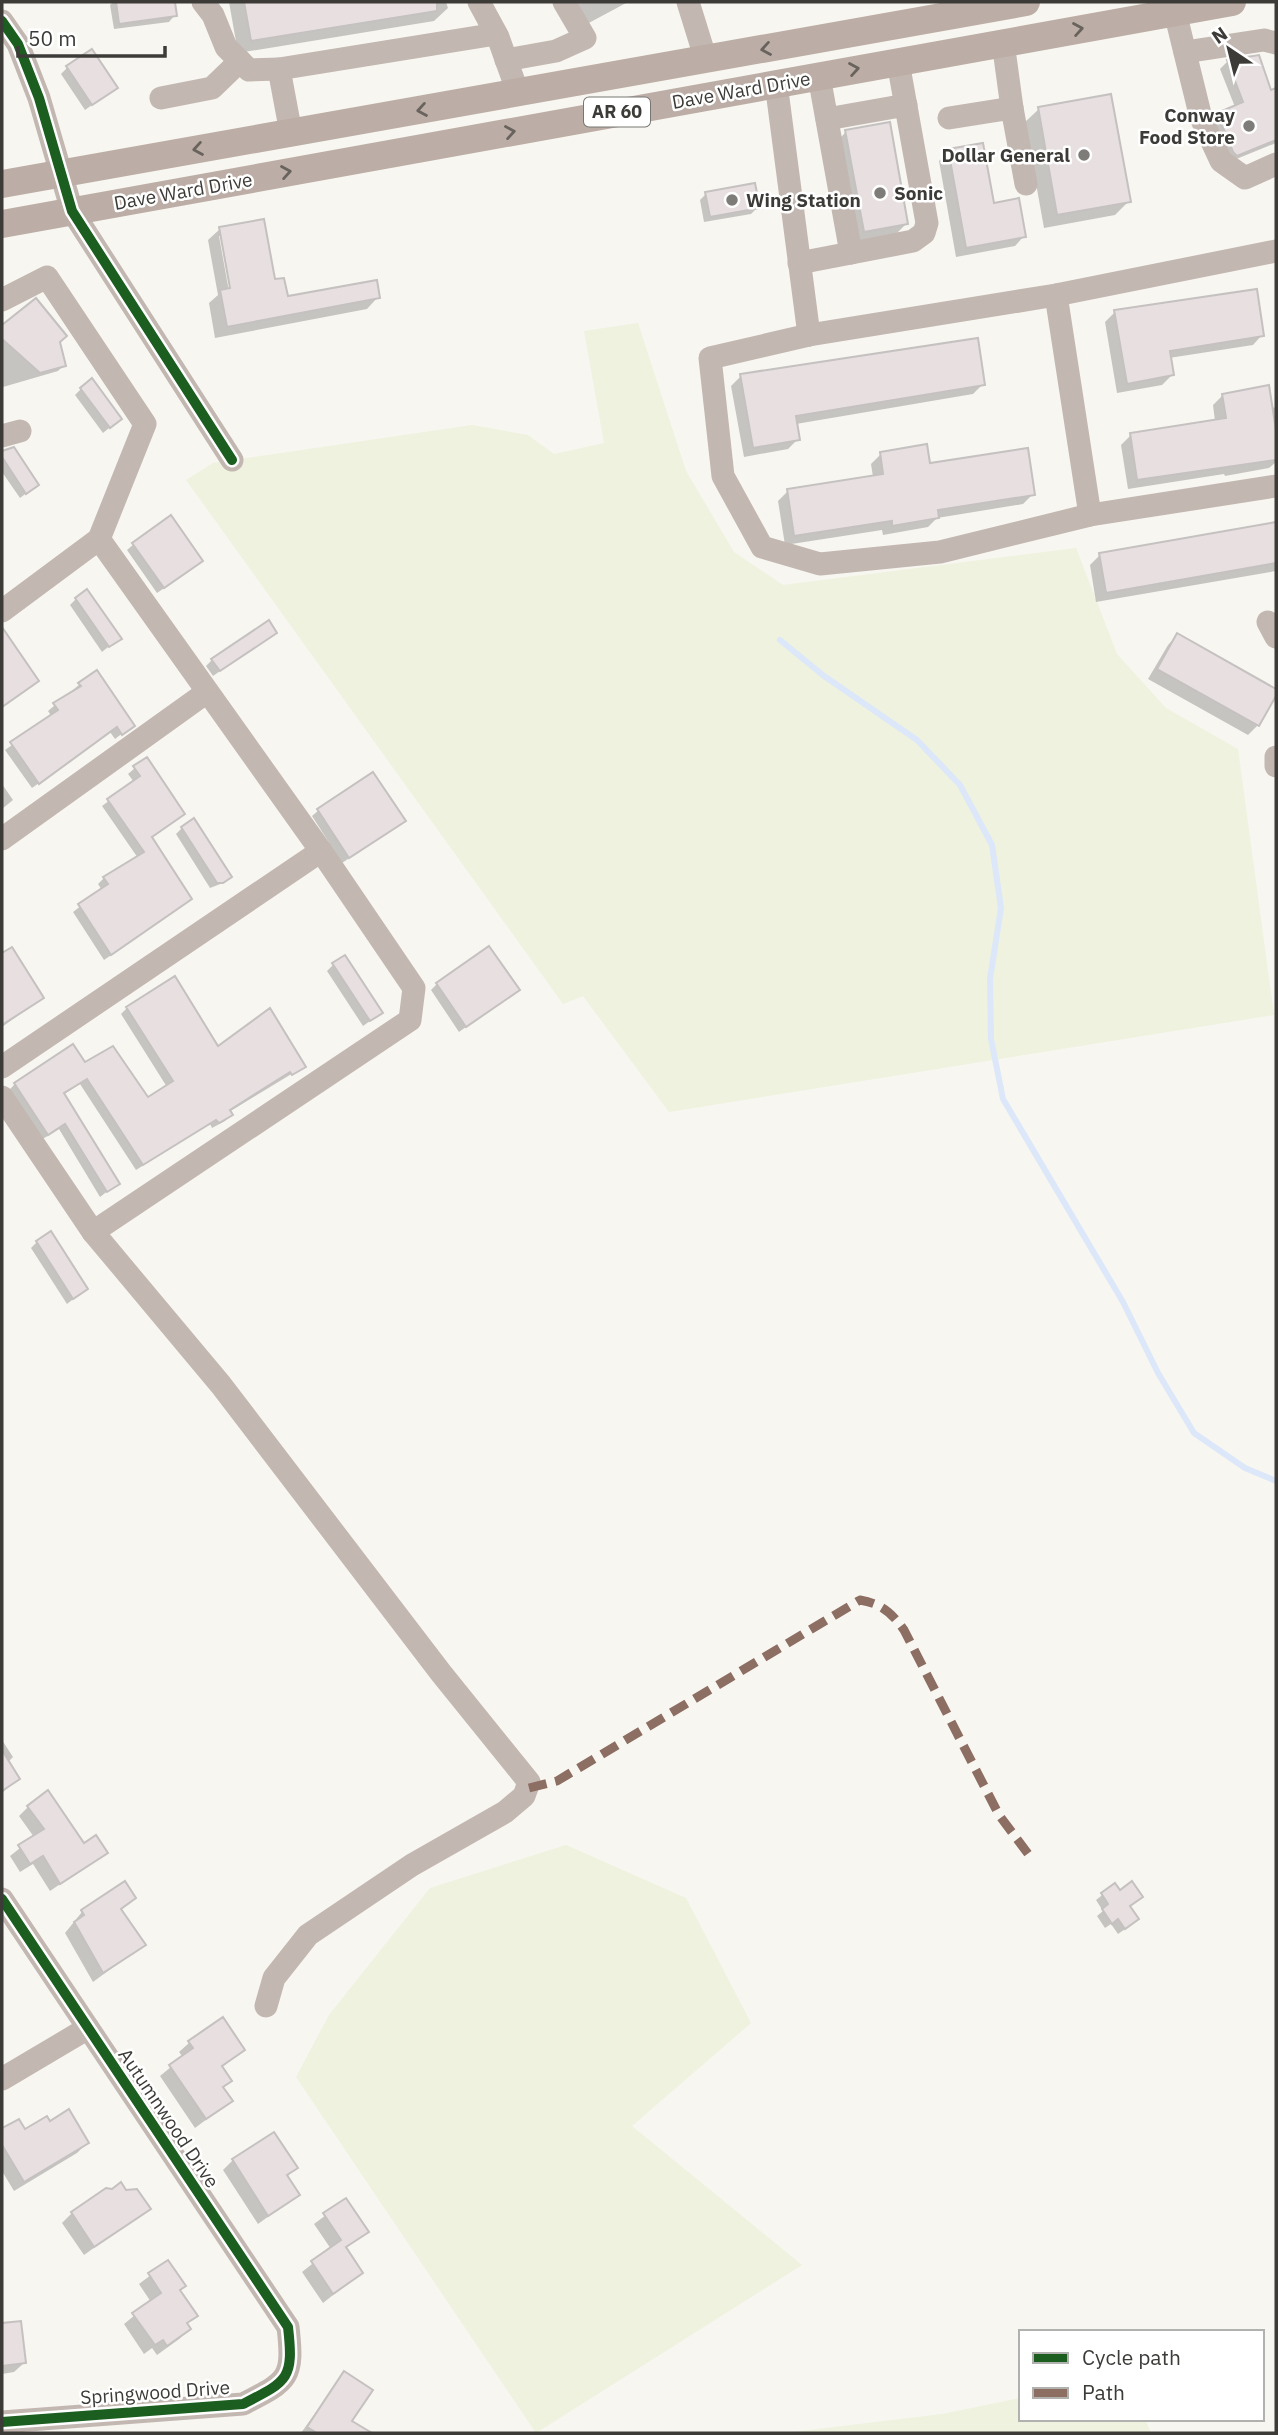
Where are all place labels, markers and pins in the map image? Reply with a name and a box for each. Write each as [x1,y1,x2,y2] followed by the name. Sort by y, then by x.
[1139,103,1236,149] place label: Conway Food Store
[1241,118,1257,134] marker: Conway Food Store
[941,143,1070,167] place label: Dollar General
[1076,147,1092,163] marker: Dollar General
[894,181,943,205] place label: Sonic
[872,185,888,201] marker: Sonic
[746,188,861,212] place label: Wing Station
[724,192,740,208] marker: Wing Station

